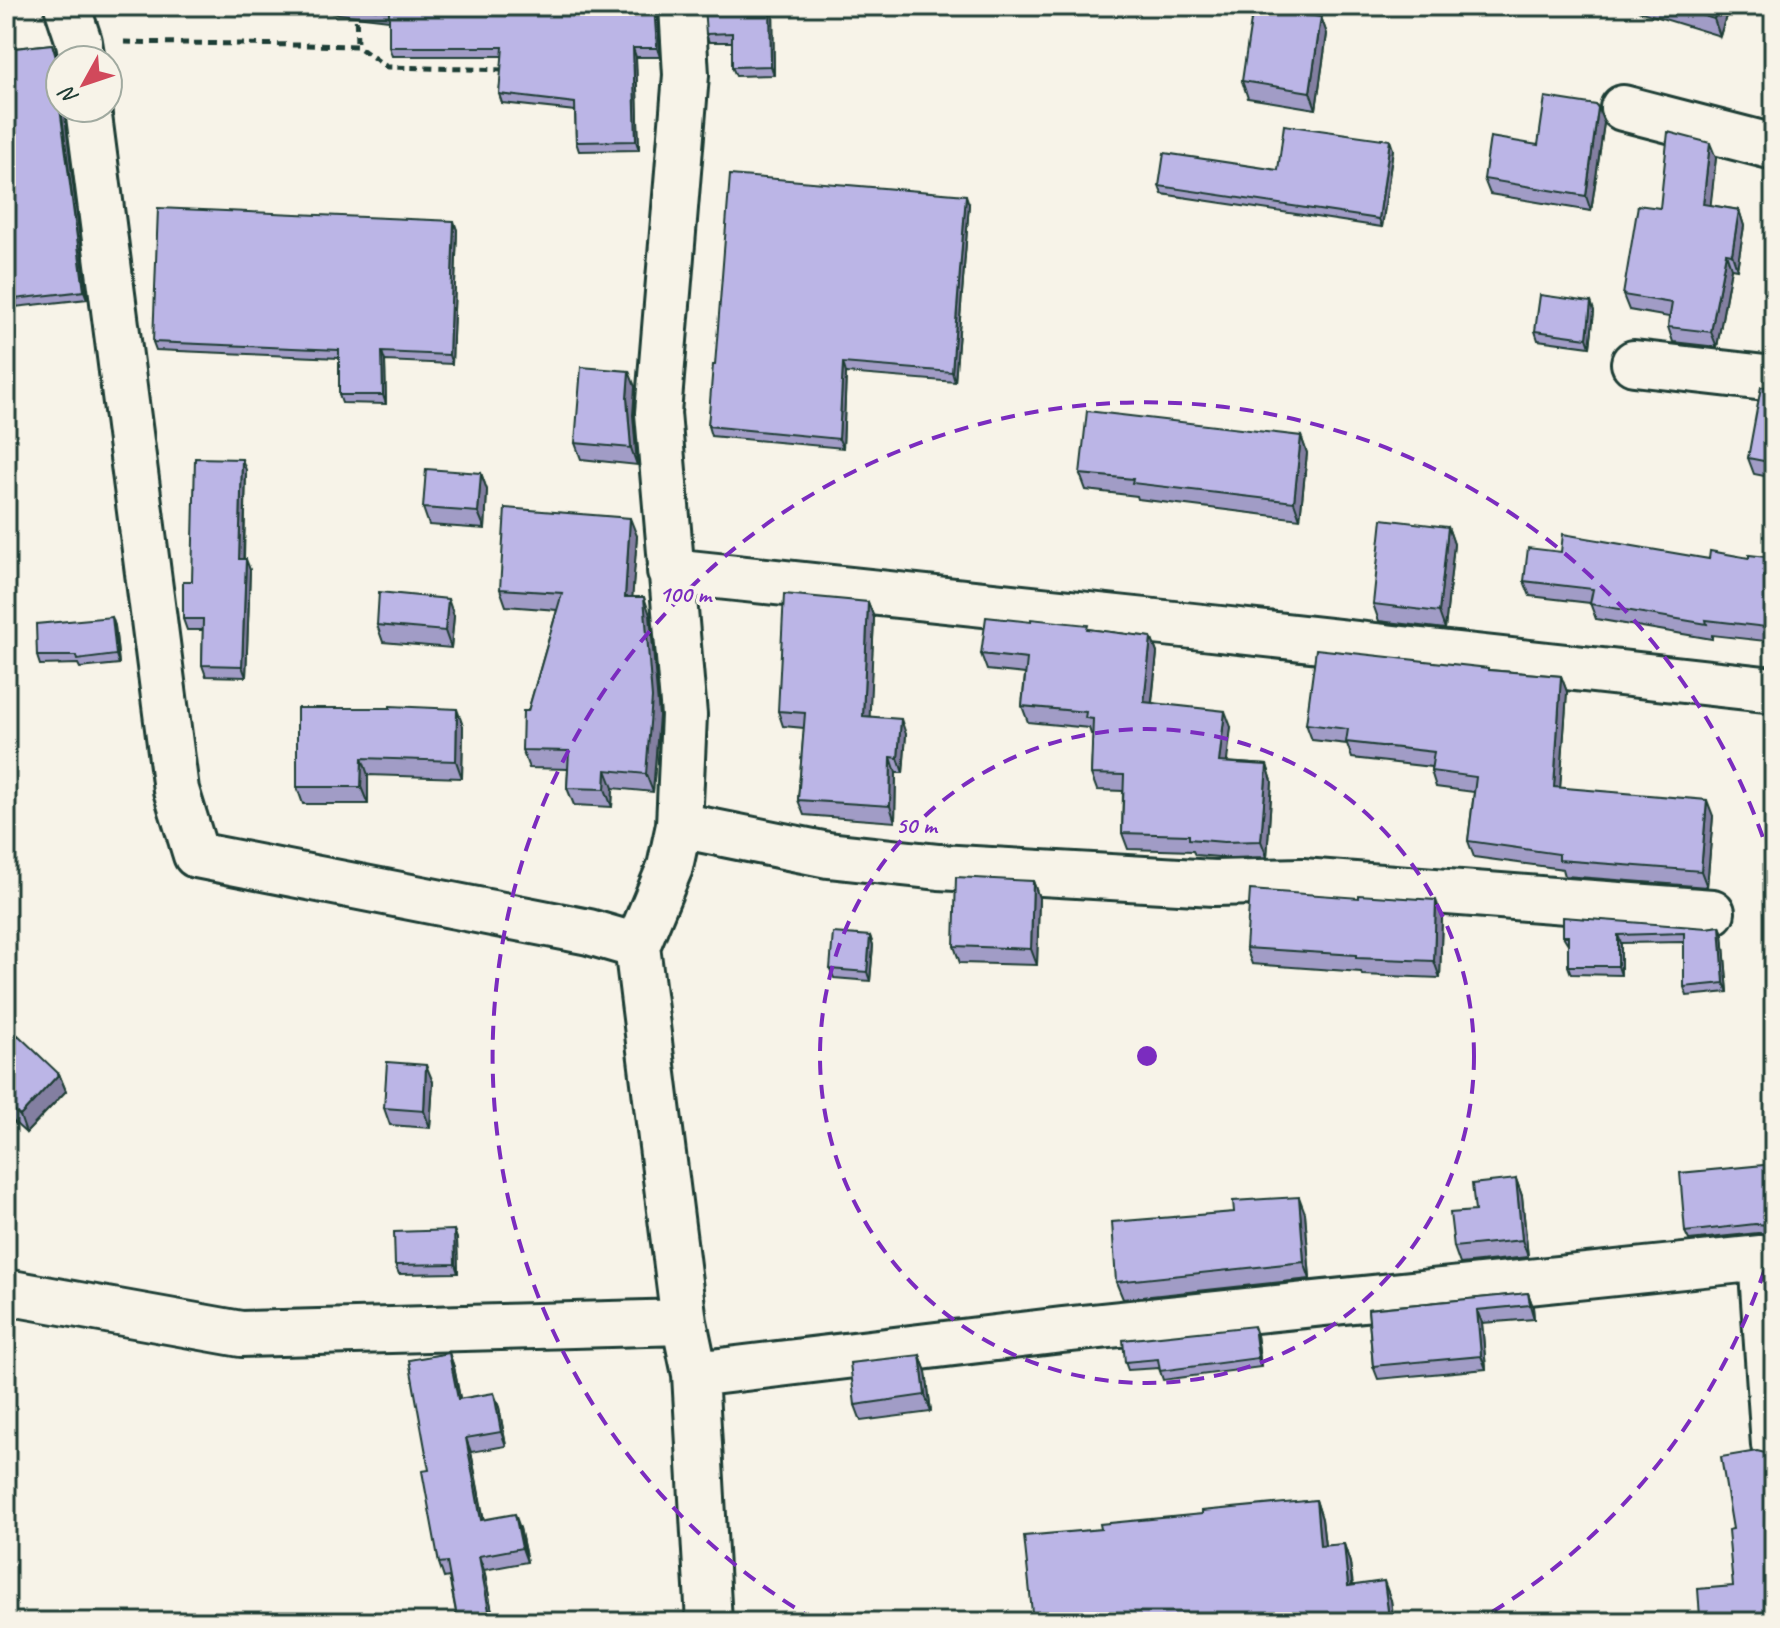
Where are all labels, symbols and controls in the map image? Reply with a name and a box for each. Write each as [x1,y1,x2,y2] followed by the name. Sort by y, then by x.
[44,44,124,124] north arrow
[52,79,85,110] text: N
[659,579,713,609] text: 100 m
[896,810,939,840] text: 50 m
[1133,1042,1161,1070] centre of rings

